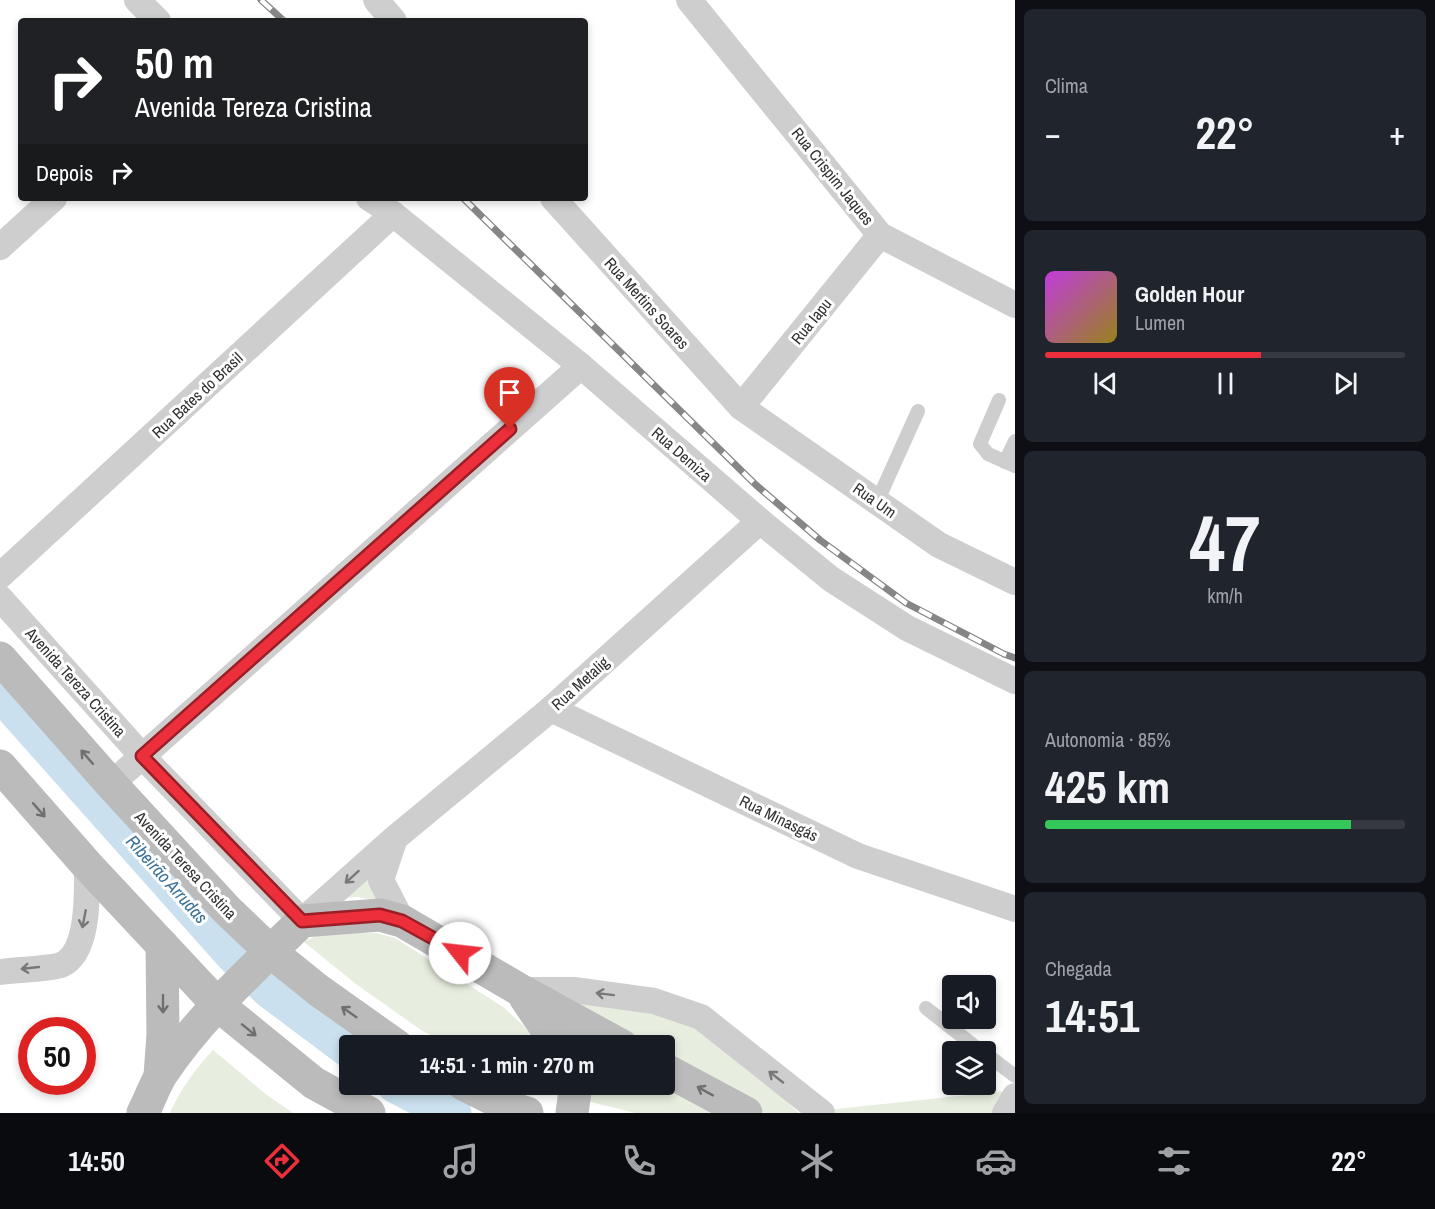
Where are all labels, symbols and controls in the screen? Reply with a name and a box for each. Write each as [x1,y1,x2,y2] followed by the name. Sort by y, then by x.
[135,35,214,91] text: 50 m
[36,42,114,120] icon: right
[1045,72,1088,99] text: Clima
[135,89,372,125] text: Avenida Tereza Cristina
[1195,102,1255,163] text: 22°
[1045,111,1061,155] text: −
[1389,111,1405,155] text: +
[787,123,879,229] street label: Rua Crispim Jaques
[105,156,138,189] icon: right
[36,158,93,188] text: Depois
[600,252,694,354] street label: Rua Mertins Soares
[1135,279,1244,309] text: Golden Hour
[786,293,836,349] street label: Rua Iapu
[1135,309,1185,336] text: Lumen
[147,347,247,443] street label: Rua Bates do Brasil
[484,367,535,429] pin
[1089,367,1122,400] icon: previous
[1209,367,1242,400] icon: pause
[1329,367,1362,400] icon: next
[493,376,526,409] icon: arrive
[647,422,717,487] street label: Rua Demiza
[849,477,901,523] street label: Rua Um
[1189,490,1261,595] text: 47
[1207,582,1243,609] text: km/h
[20,622,132,742] street label: Avenida Tereza Cristina
[546,651,614,715] street label: Rua Metalig
[1045,726,1171,753] text: Autonomia · 85%
[80,750,94,765] one-way arrow
[1045,756,1170,817] text: 425 km
[736,790,822,846] street label: Rua Minasgás
[32,802,46,817] one-way arrow
[129,805,242,924] street label: Avenida Teresa Cristina
[120,829,214,929] water label: Ribeirão Arrudas
[344,870,359,884] one-way arrow
[78,909,89,928] one-way arrow
[428,921,492,985] position arrow
[1045,955,1112,982] text: Chegada
[21,963,41,974] one-way arrow
[942,975,996,1095] map controls
[942,975,996,1029] button: sound
[1045,985,1139,1046] text: 14:51
[596,989,616,1000] one-way arrow
[158,993,169,1013] one-way arrow
[342,1006,358,1018] one-way arrow
[18,1017,96,1095] speed limit sign: 50
[241,1023,256,1037] one-way arrow
[942,1041,996,1095] button: layers
[420,1050,594,1080] text: 14:51 · 1 min · 270 m
[768,1070,784,1083] one-way arrow
[697,1085,714,1097] one-way arrow
[261,1140,303,1182] icon: directions
[440,1140,482,1182] icon: music
[618,1140,660,1182] icon: phone
[796,1140,838,1182] icon: climate
[975,1140,1017,1182] icon: car
[1153,1140,1195,1182] icon: filters
[68,1143,125,1179] text: 14:50
[1331,1143,1367,1179] text: 22°

